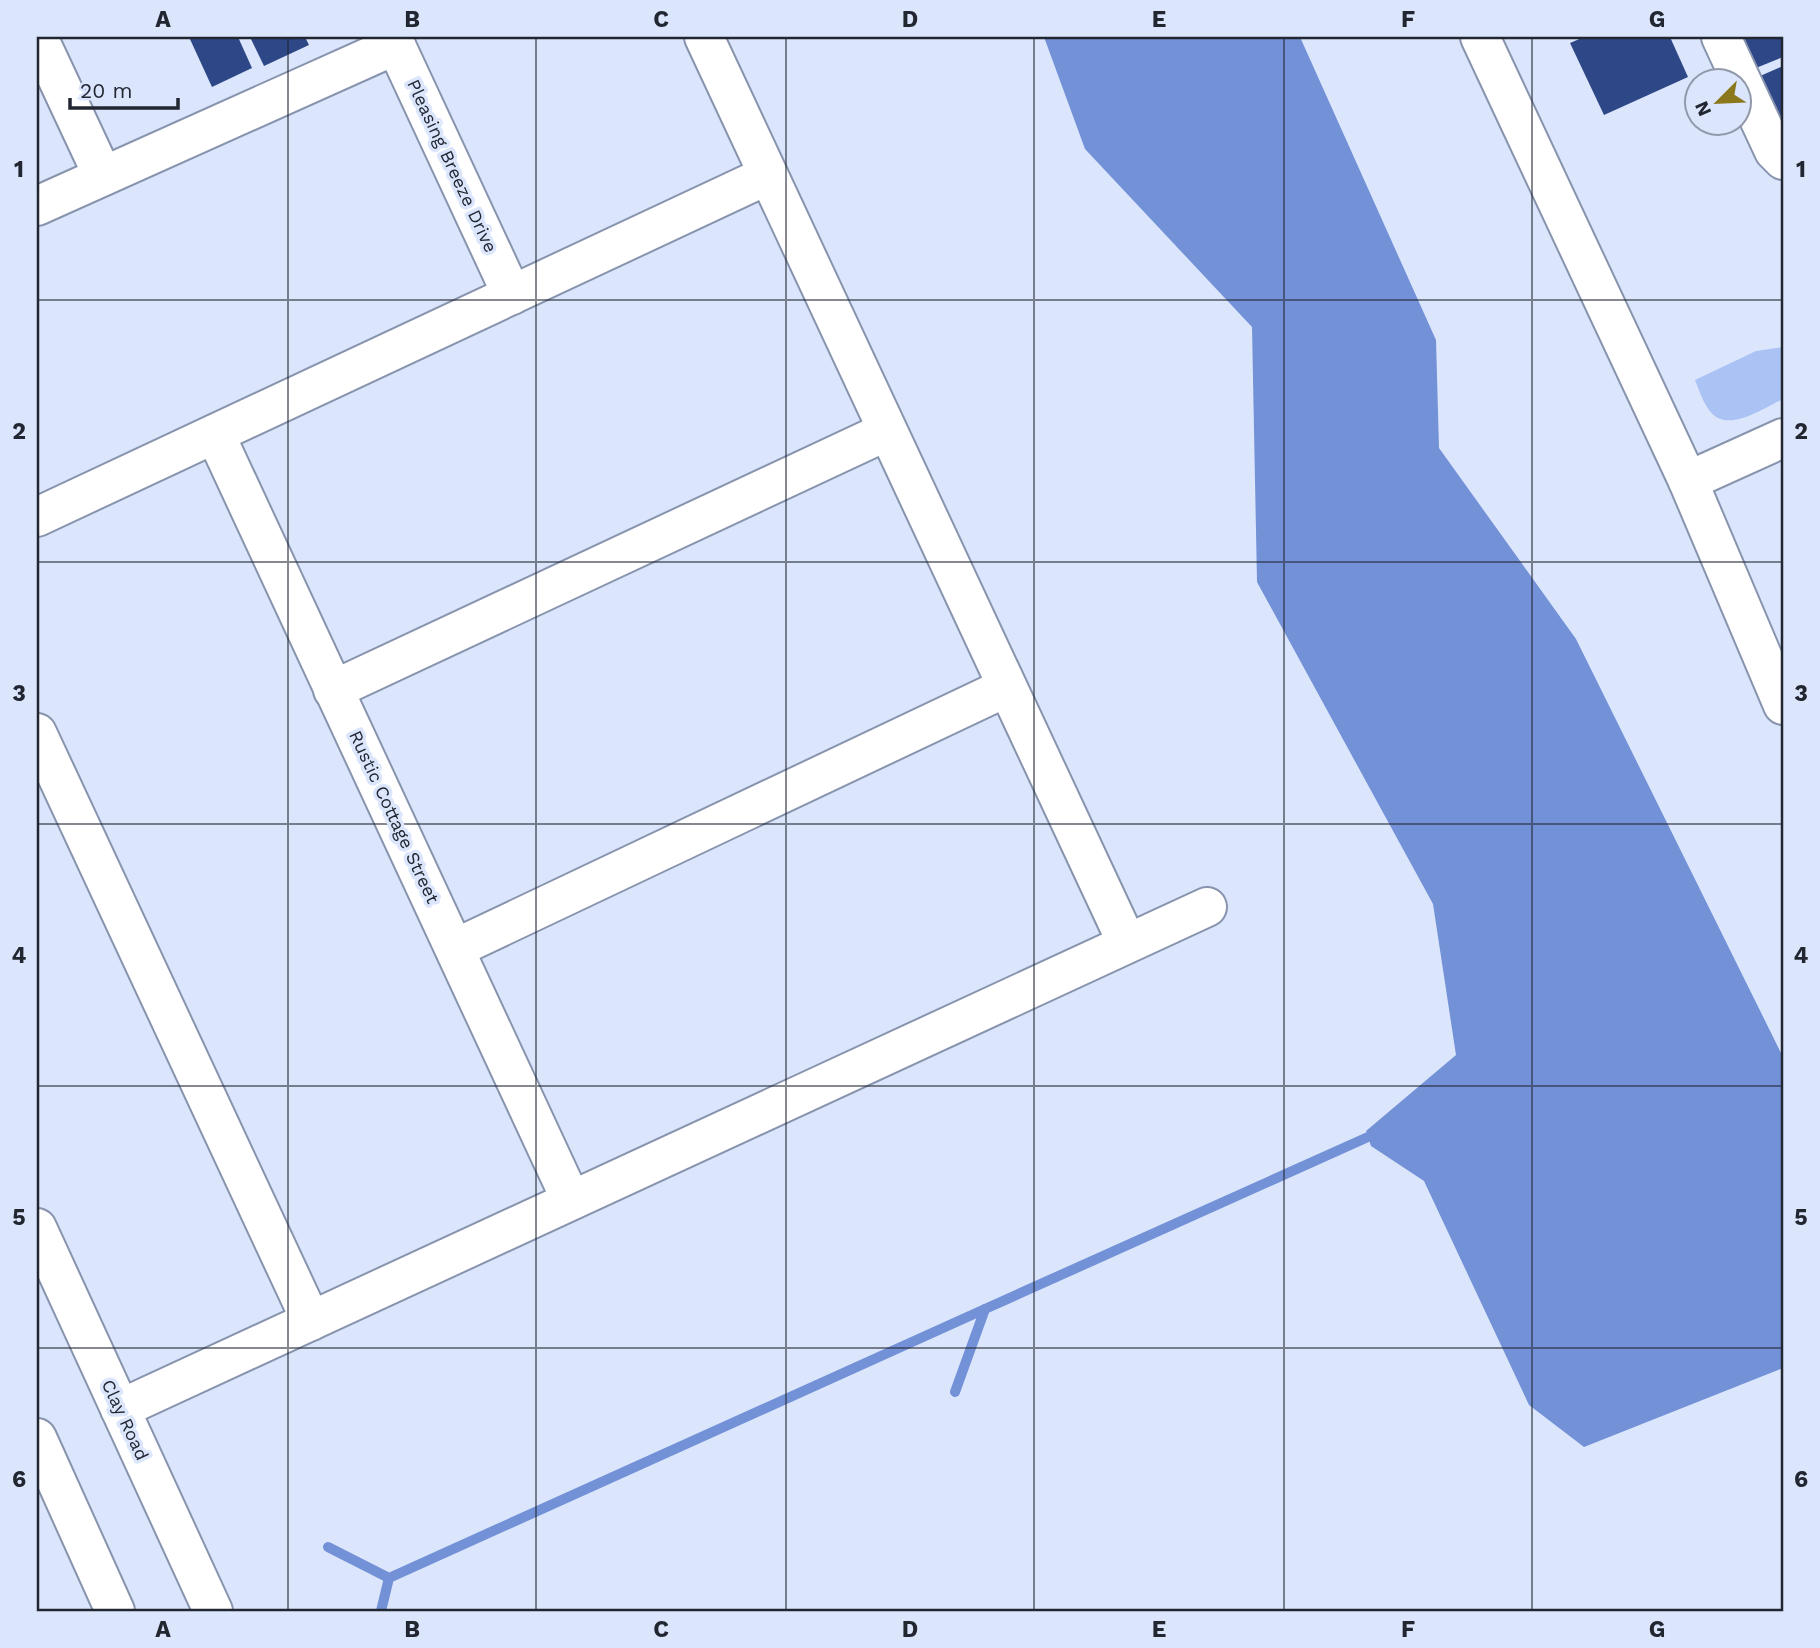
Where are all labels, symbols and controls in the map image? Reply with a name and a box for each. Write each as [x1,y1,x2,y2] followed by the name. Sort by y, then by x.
[155,6,171,33] text: A
[404,6,420,33] text: B
[653,6,669,33] text: C
[902,6,918,33] text: D
[1152,6,1166,33] text: E
[1401,6,1415,33] text: F
[1649,6,1665,33] text: G
[70,66,178,110] scale bar
[1684,66,1754,136] north arrow
[403,76,502,256] street label: Pleasing Breeze Drive
[80,78,132,103] text: 20 m
[1690,98,1716,120] text: N
[14,156,24,183] text: 1
[1796,156,1806,183] text: 1
[12,418,26,445] text: 2
[1794,418,1808,445] text: 2
[12,680,26,707] text: 3
[1794,680,1808,707] text: 3
[345,727,444,907] street label: Rustic Cottage Street
[12,942,27,969] text: 4
[1794,942,1809,969] text: 4
[12,1204,26,1231] text: 5
[1794,1204,1808,1231] text: 5
[98,1376,153,1463] street label: Clay Road
[12,1466,26,1493] text: 6
[1794,1466,1808,1493] text: 6
[155,1616,171,1643] text: A
[404,1616,420,1643] text: B
[653,1616,669,1643] text: C
[902,1616,918,1643] text: D
[1152,1616,1166,1643] text: E
[1401,1616,1415,1643] text: F
[1649,1616,1665,1643] text: G

